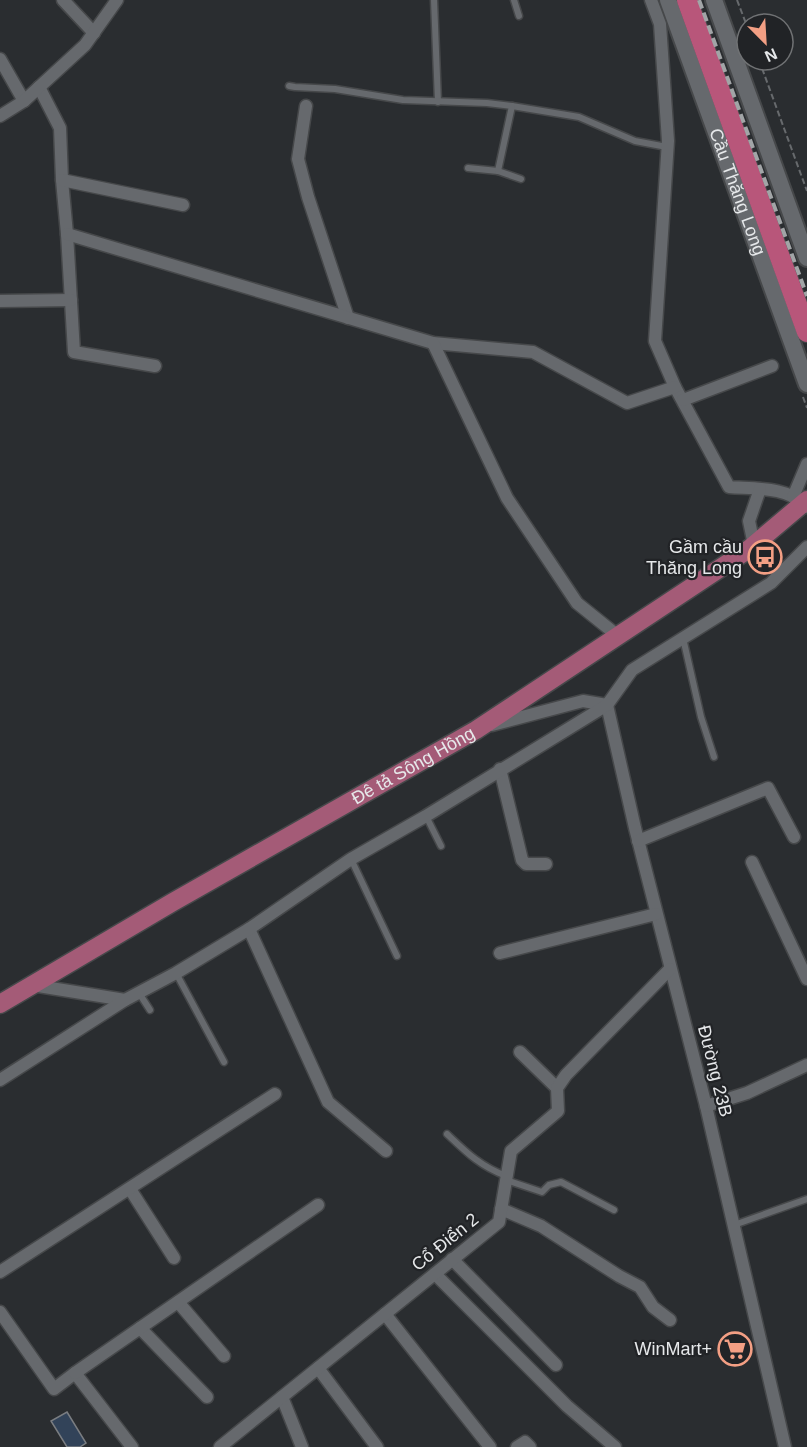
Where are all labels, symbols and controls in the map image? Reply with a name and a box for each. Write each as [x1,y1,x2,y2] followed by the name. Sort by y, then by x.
[735,12,795,72] north arrow
[762,45,780,65] text: N
[705,125,770,258] street label: Cầu Thăng Long
[646,537,742,578] place label: Gầm cầu Thăng Long
[747,539,783,575] bus stop icon: Gầm cầu Thăng Long
[348,723,478,808] street label: Đê tả Sông Hồng
[694,1023,736,1119] street label: Đường 23B
[408,1209,482,1275] street label: Cổ Điển 2
[717,1331,753,1367] supermarket icon: WinMart+
[634,1339,712,1359] place label: WinMart+

